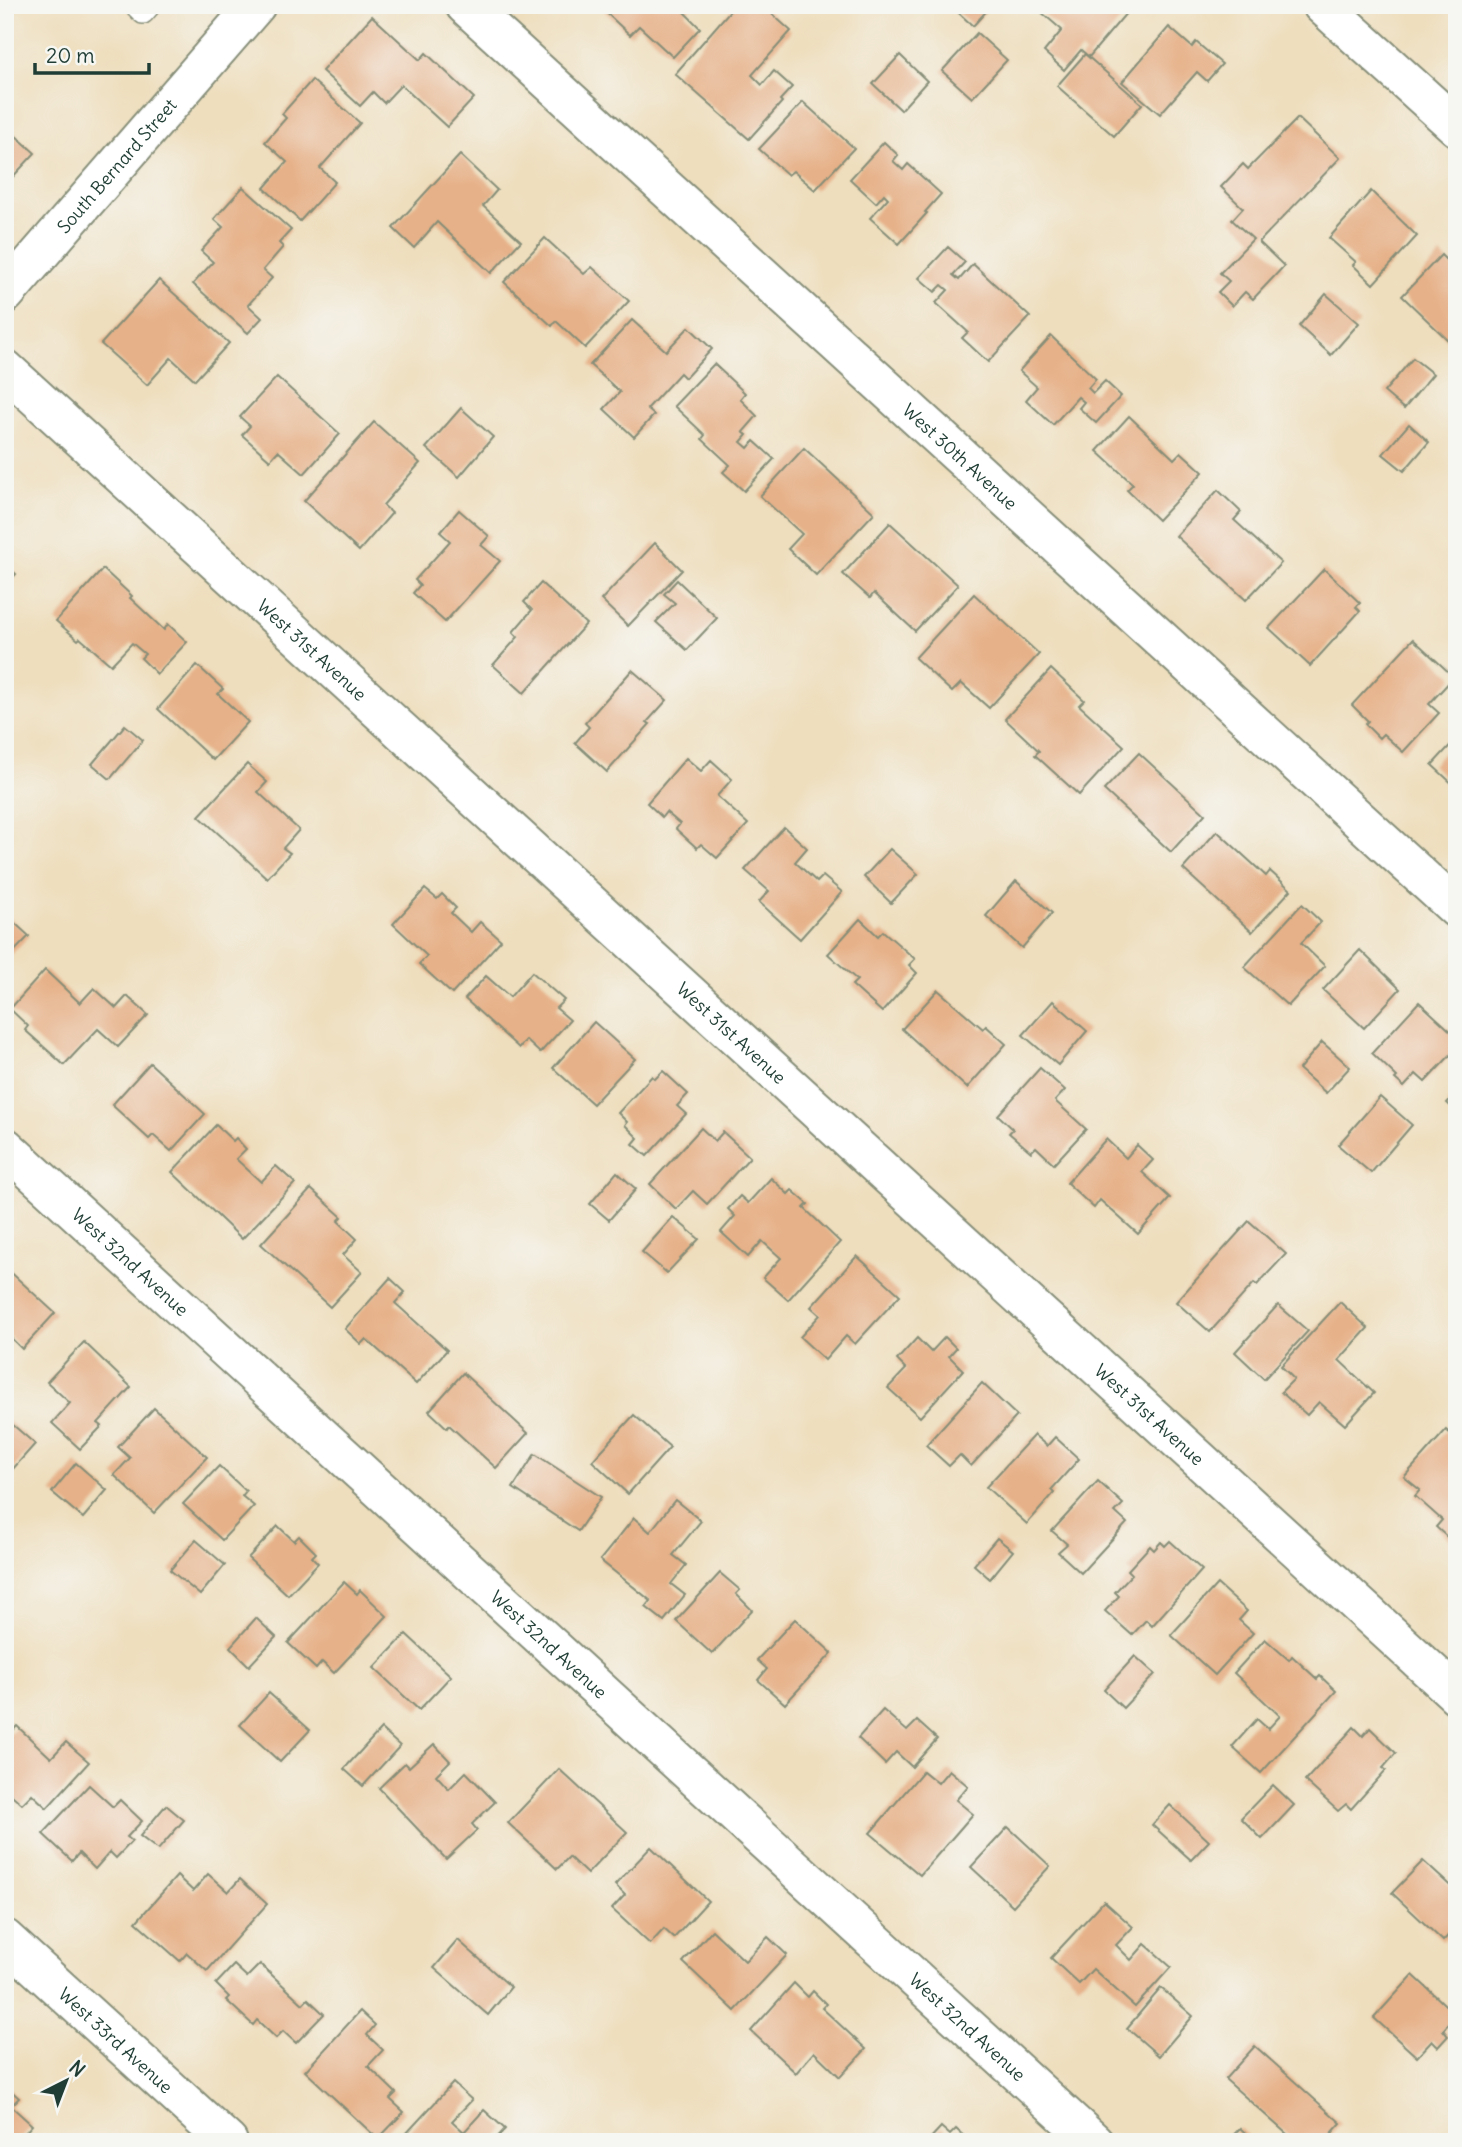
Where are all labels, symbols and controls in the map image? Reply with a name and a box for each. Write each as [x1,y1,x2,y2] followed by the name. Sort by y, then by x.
[35,32,149,76] scale bar
[46,42,95,69] text: 20 m
[52,94,181,238] street label: South Bernard Street
[898,398,1022,514] street label: West 30th Avenue
[253,594,372,705] street label: West 31st Avenue
[672,977,791,1088] street label: West 31st Avenue
[67,1203,194,1321] street label: West 32nd Avenue
[1090,1358,1209,1470] street label: West 31st Avenue
[486,1585,612,1703] street label: West 32nd Avenue
[905,1968,1031,2086] street label: West 32nd Avenue
[54,1982,178,2098] street label: West 33rd Avenue
[32,2046,102,2116] north arrow
[64,2055,90,2082] text: N

